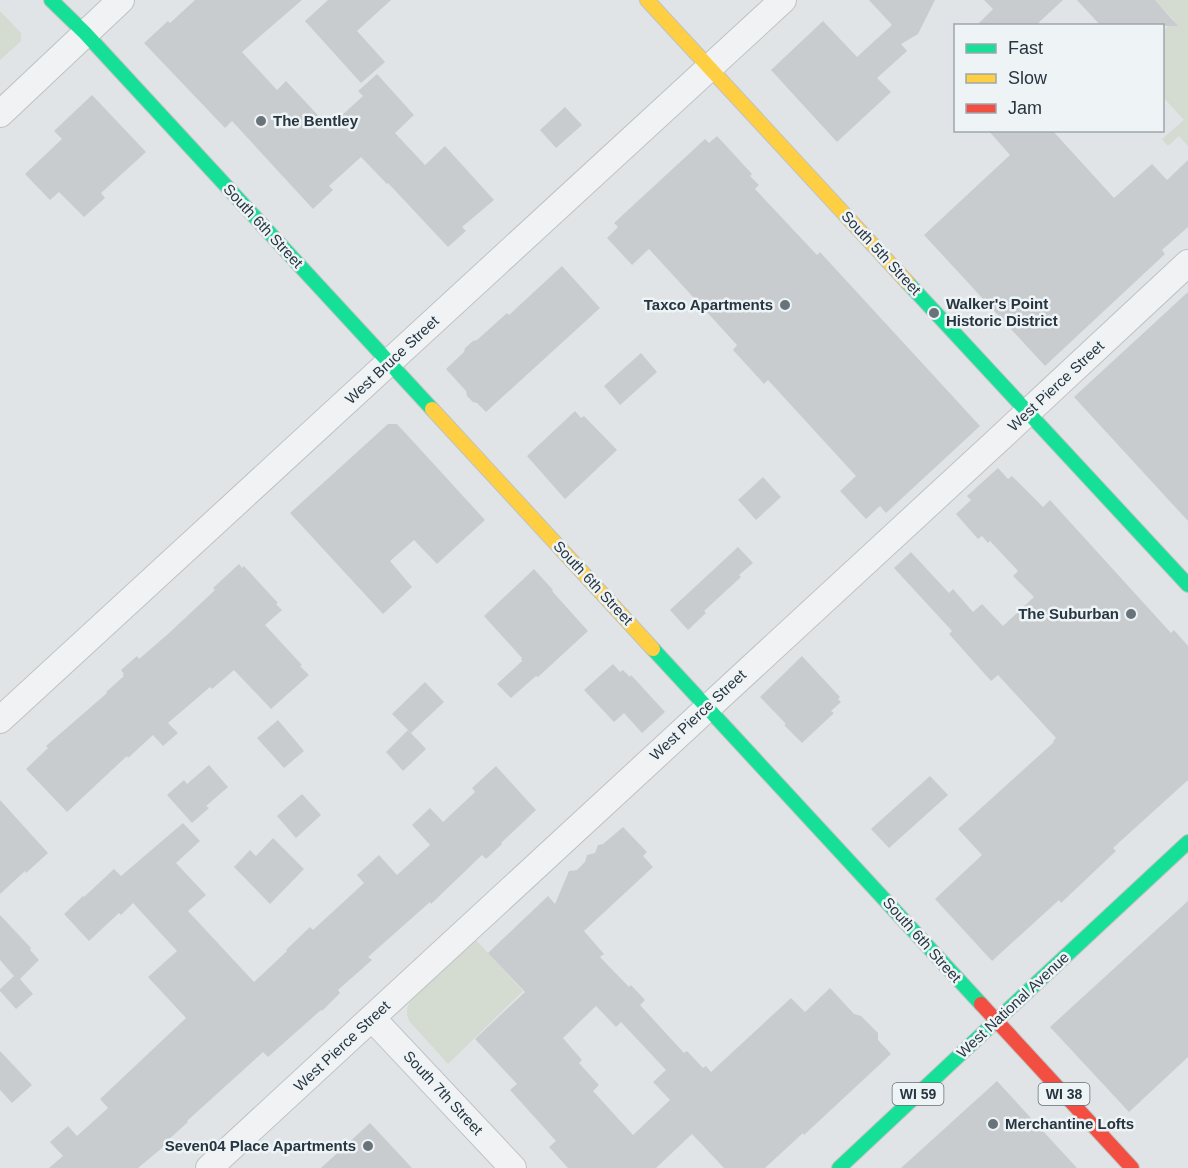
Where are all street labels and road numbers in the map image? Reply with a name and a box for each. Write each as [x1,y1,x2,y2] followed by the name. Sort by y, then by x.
[220,180,307,272] street label: South 6th Street
[838,207,925,299] street label: South 5th Street
[341,311,442,407] street label: West Bruce Street
[1004,336,1108,434] street label: West Pierce Street
[550,537,637,629] street label: South 6th Street
[646,665,750,763] street label: West Pierce Street
[880,894,966,986] street label: South 6th Street
[953,948,1072,1061] street label: West National Avenue
[290,996,394,1094] street label: West Pierce Street
[400,1047,487,1139] street label: South 7th Street
[892,1083,944,1105] road number: WI 59
[1038,1083,1090,1105] road number: WI 38

